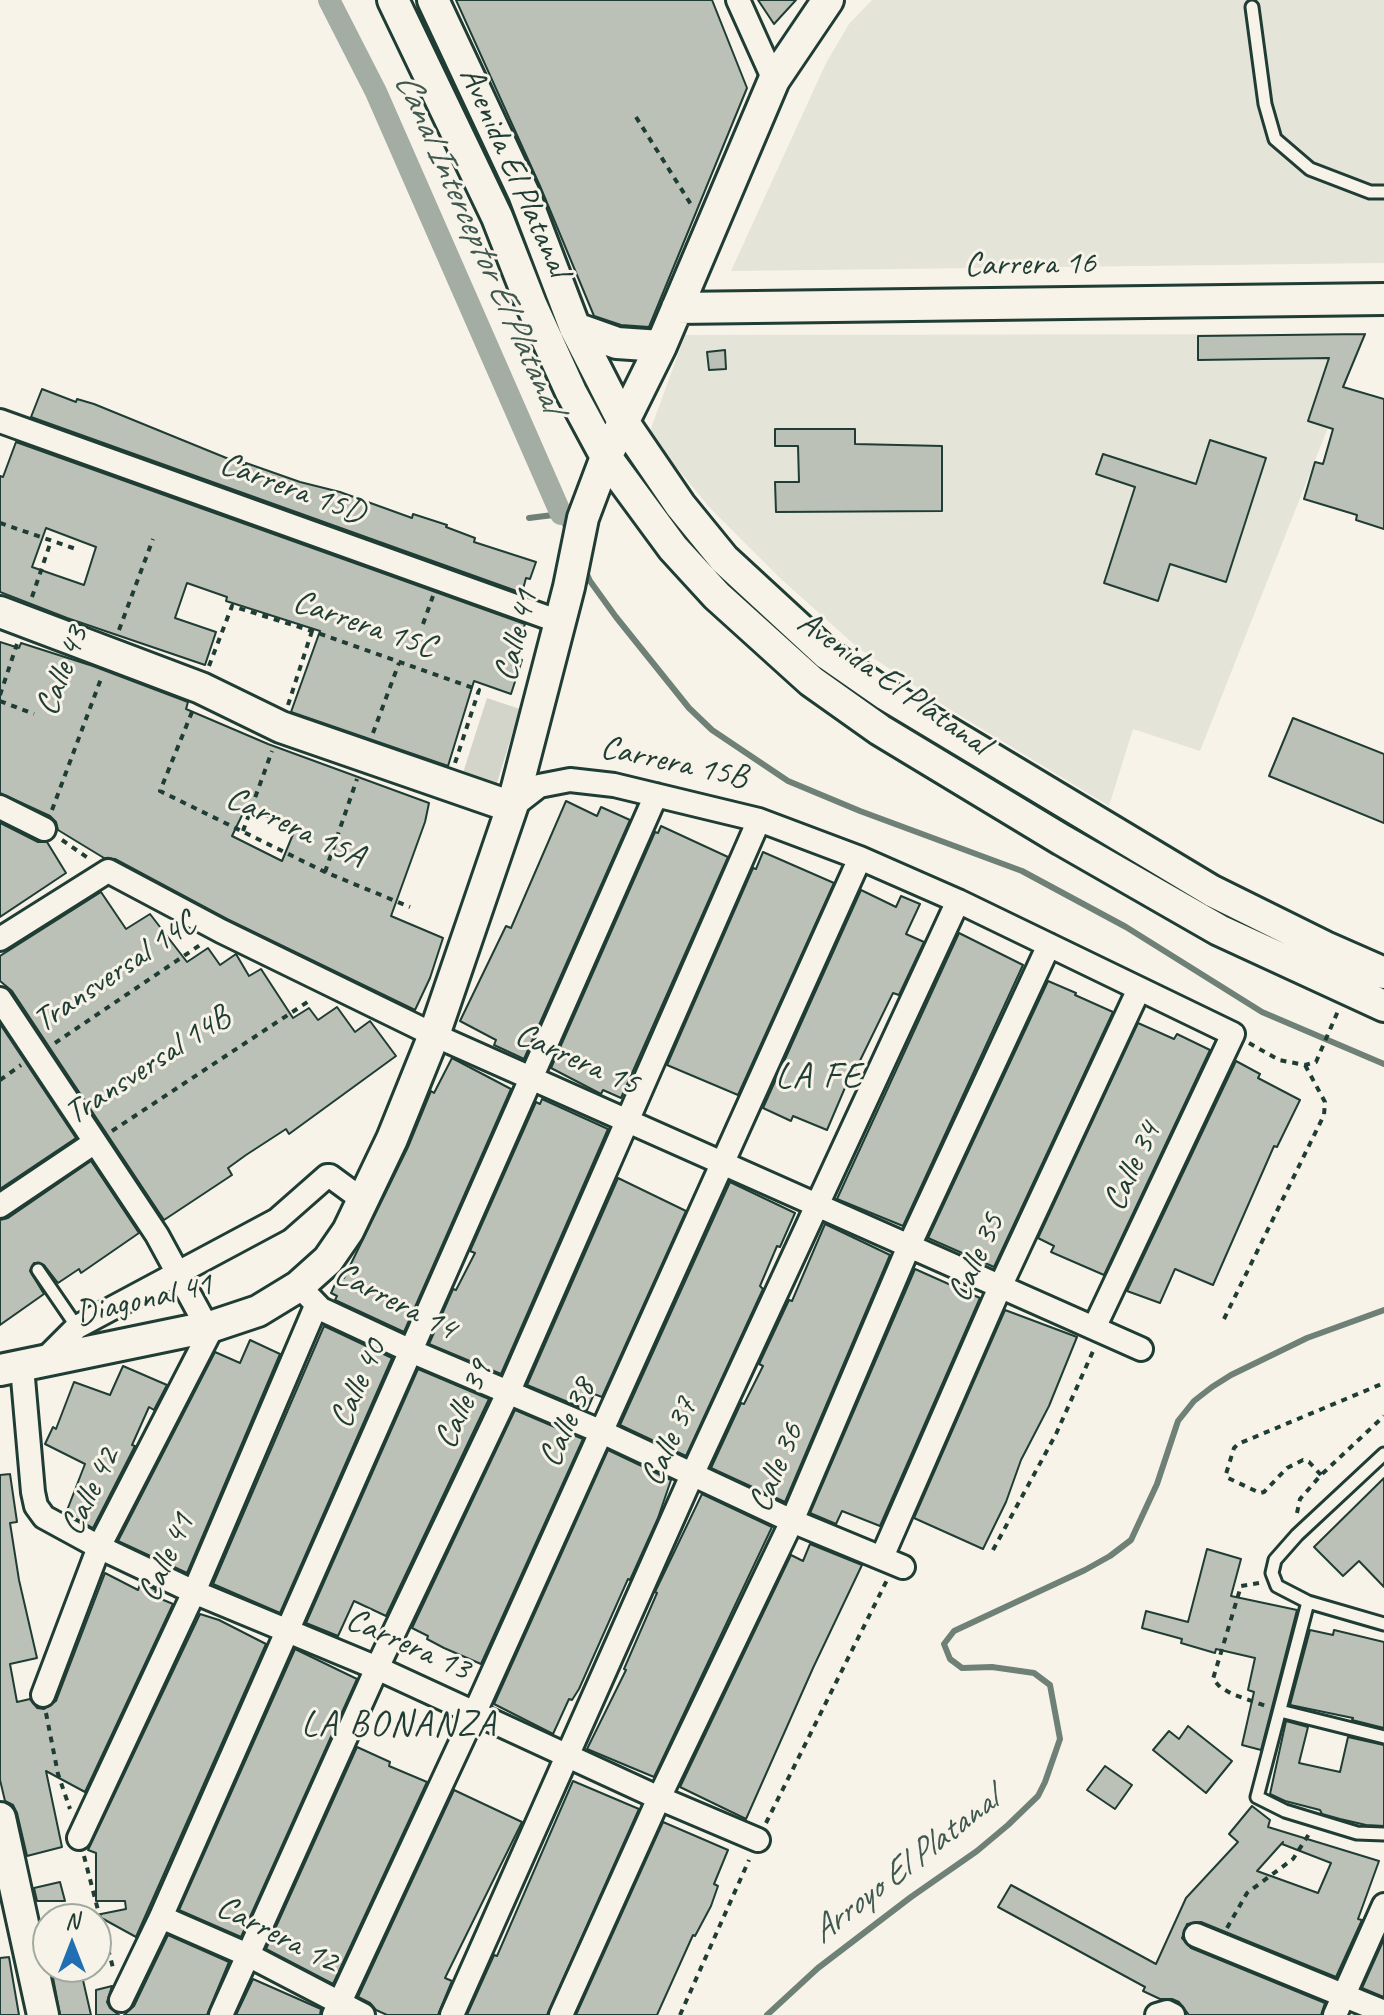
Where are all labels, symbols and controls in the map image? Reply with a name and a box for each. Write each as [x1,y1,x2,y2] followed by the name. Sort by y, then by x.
[450,61,578,283] street label: Avenida El Platanal
[384,66,572,418] water label: Canal Interceptor El Platanal
[964,243,1096,287] street label: Carrera 16
[214,444,370,534] street label: Carrera 15D
[288,582,440,668] street label: Carrera 15C
[486,586,548,686] street label: Calle 41
[789,603,997,765] street label: Avenida El Platanal
[27,621,99,721] street label: Calle 43
[597,728,751,798] street label: Carrera 15B
[219,778,371,878] street label: Carrera 15A
[26,904,204,1042] street label: Transversal 14C
[58,997,238,1135] street label: Transversal 14B
[509,1015,645,1105] street label: Carrera 15
[775,1056,863,1100] district label: LA FE
[1095,1117,1171,1217] street label: Calle 34
[940,1208,1014,1308] street label: Calle 35
[327,1254,463,1350] street label: Carrera 14
[72,1264,216,1336] street label: Diagonal 41
[322,1334,396,1434] street label: Calle 40
[426,1355,502,1455] street label: Calle 39
[531,1373,605,1473] street label: Calle 38
[633,1392,707,1492] street label: Calle 37
[740,1418,814,1518] street label: Calle 36
[52,1442,130,1542] street label: Calle 42
[130,1508,204,1608] street label: Calle 41
[340,1600,476,1690] street label: Carrera 13
[303,1704,495,1748] district label: LA BONANZA
[803,1780,1007,1954] water label: Arroyo El Platanal
[209,1887,345,1983] street label: Carrera 12
[32,1903,112,1983] north arrow
[65,1907,79,1935] text: N

